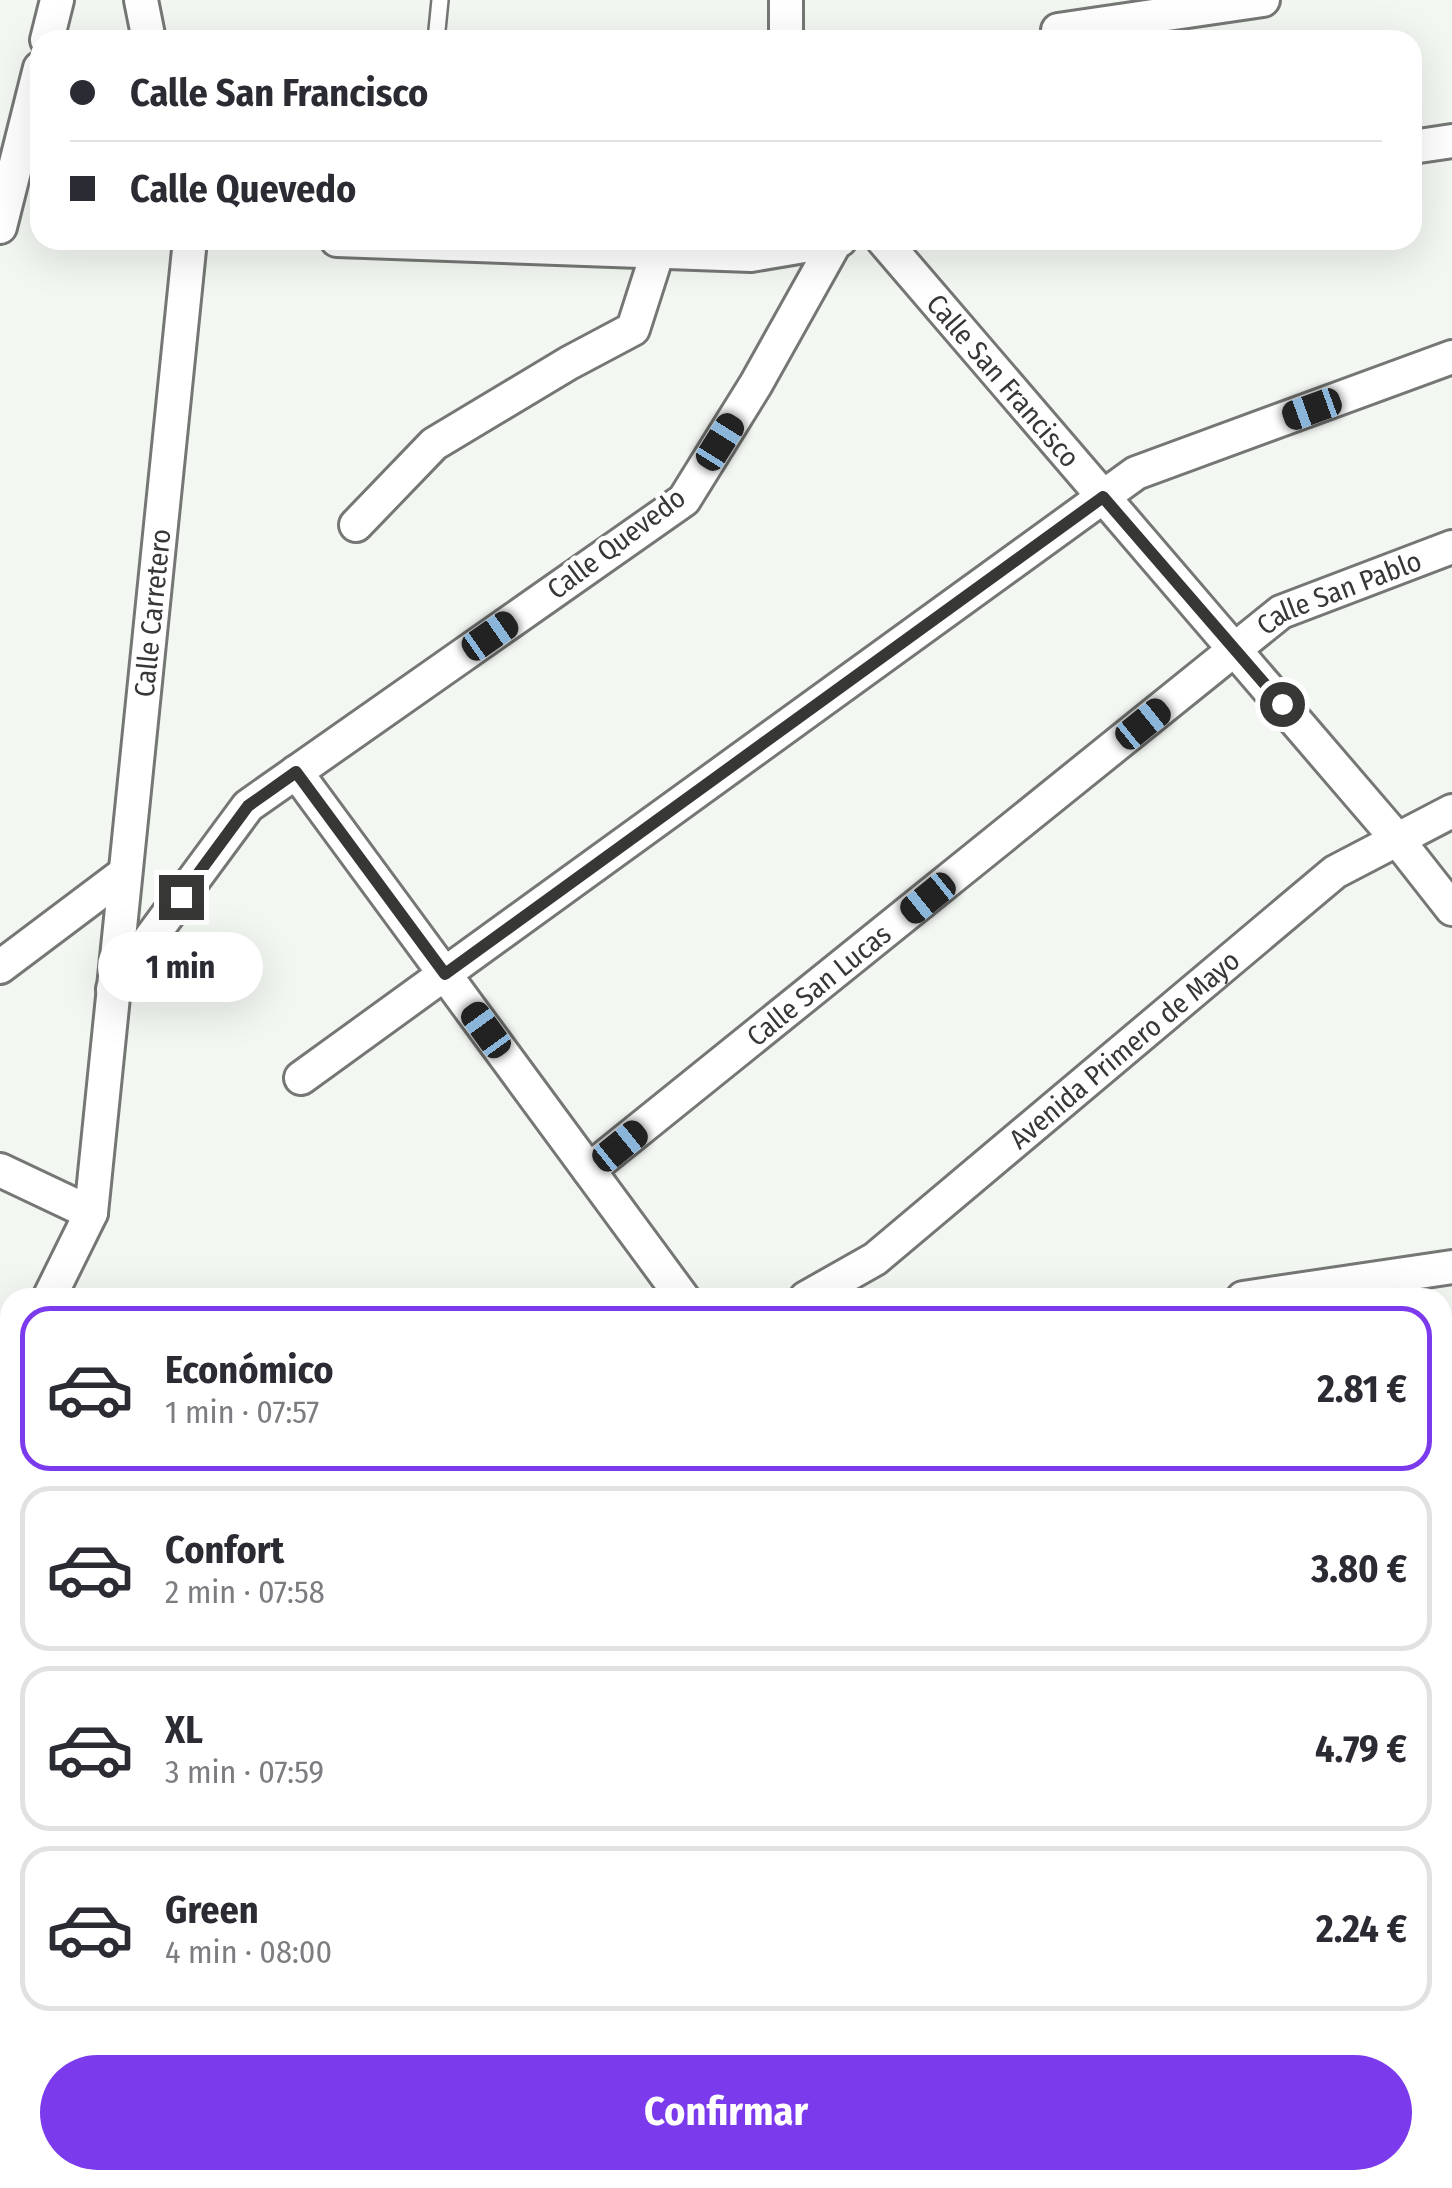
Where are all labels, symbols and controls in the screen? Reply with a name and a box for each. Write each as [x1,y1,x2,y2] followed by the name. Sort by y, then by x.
[130,70,428,116] text: Calle San Francisco
[130,166,356,212] text: Calle Quevedo
[920,287,1086,474] street label: Calle San Francisco
[1279,385,1345,433] car
[691,409,749,475] car
[541,481,692,606] street label: Calle Quevedo
[128,527,178,699] street label: Calle Carretero
[1250,544,1426,642] street label: Calle San Pablo
[457,607,523,665] car
[1260,682,1305,727] route start
[1110,693,1176,755] car
[895,867,961,929] car
[159,875,204,920] route end
[740,917,898,1053] street label: Calle San Lucas
[99,932,264,1002] callout: 1 min
[1003,944,1246,1156] street label: Avenida Primero de Mayo
[146,948,215,986] text: 1 min
[456,997,516,1063] car
[587,1115,653,1177] car
[45,1344,135,1434] icon: car
[165,1347,334,1393] text: Económico
[1317,1366,1407,1412] text: 2.81 €
[165,1393,319,1431] text: 1 min · 07:57
[45,1524,135,1614] icon: car
[165,1527,284,1573] text: Confort
[1311,1546,1407,1592] text: 3.80 €
[165,1573,325,1611] text: 2 min · 07:58
[45,1704,135,1794] icon: car
[165,1707,203,1753] text: XL
[1315,1726,1407,1772] text: 4.79 €
[165,1753,324,1791] text: 3 min · 07:59
[45,1884,135,1974] icon: car
[165,1887,259,1933] text: Green
[1316,1906,1407,1952] text: 2.24 €
[165,1933,332,1971] text: 4 min · 08:00
[40,2055,1412,2170] button: Confirmar

